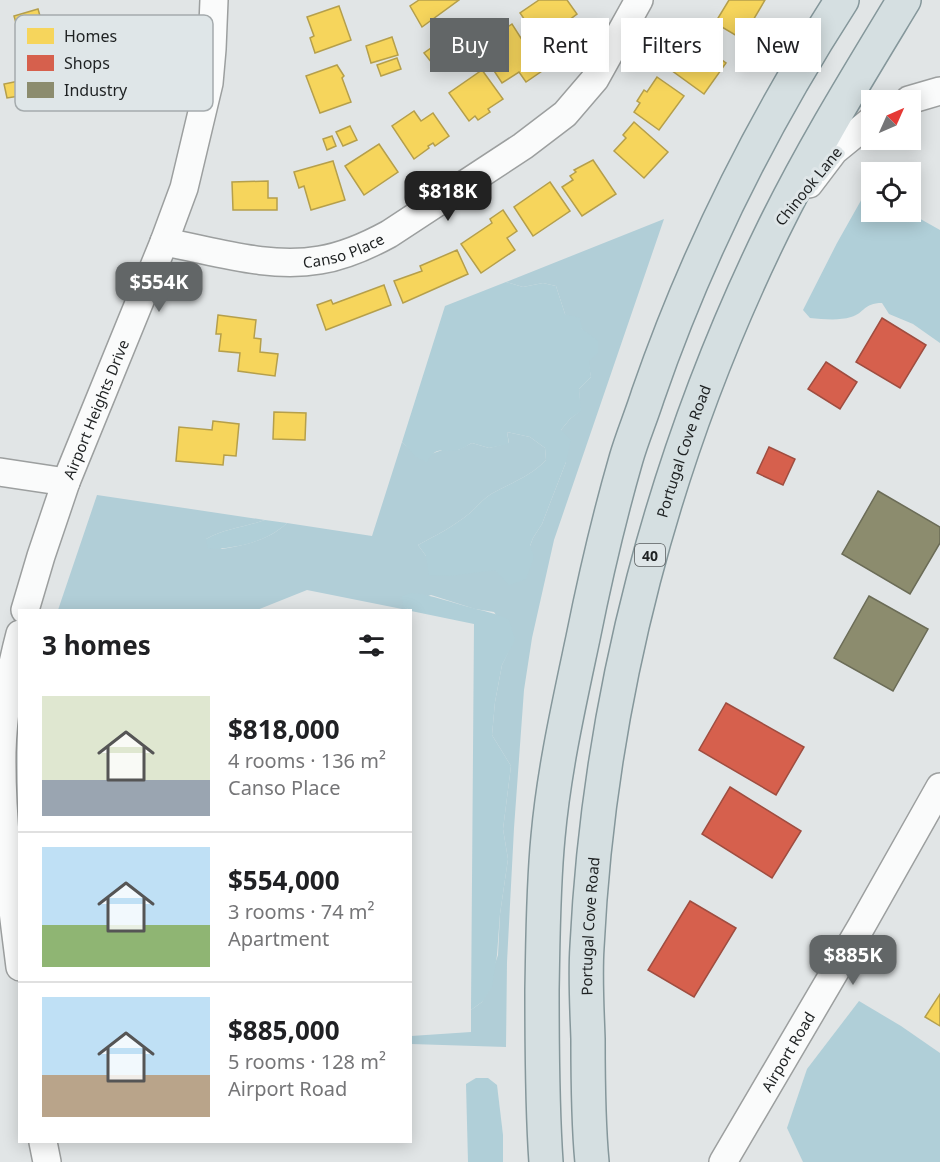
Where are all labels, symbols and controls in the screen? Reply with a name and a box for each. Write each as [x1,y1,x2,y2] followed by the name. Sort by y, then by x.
[15,15,213,111] legend
[430,18,509,72] chip: Buy
[521,18,609,72] chip: Rent
[621,18,723,72] chip: Filters
[735,18,821,72] chip: New
[64,25,117,47] text: Homes
[64,52,110,74] text: Shops
[64,79,128,101] text: Industry
[861,90,921,150] north arrow
[861,90,921,222] map controls
[770,142,846,230] street label: Chinook Lane
[861,162,921,222] button: locate
[406,171,490,222] pin: $818K
[418,177,478,204] text: $818K
[302,228,387,272] street label: Canso Place
[117,262,201,313] pin: $554K
[129,268,189,295] text: $554K
[58,336,133,482] street label: Airport Heights Drive
[651,382,715,520] street label: Portugal Cove Road
[635,544,665,566] road number: 40
[42,627,151,663] text: 3 homes
[355,629,388,662] icon: filters
[228,711,340,747] text: $818,000
[90,720,162,792] icon: home
[228,747,386,774] text: 4 rooms · 136 m²
[228,774,340,801] text: Canso Place
[576,856,604,996] street label: Portugal Cove Road
[228,862,340,898] text: $554,000
[90,871,162,943] icon: home
[228,898,375,925] text: 3 rooms · 74 m²
[228,925,329,952] text: Apartment
[811,935,895,986] pin: $885K
[823,941,883,968] text: $885K
[757,1008,819,1095] street label: Airport Road
[228,1012,340,1048] text: $885,000
[90,1021,162,1093] icon: home
[228,1048,386,1075] text: 5 rooms · 128 m²
[228,1075,347,1102] text: Airport Road

